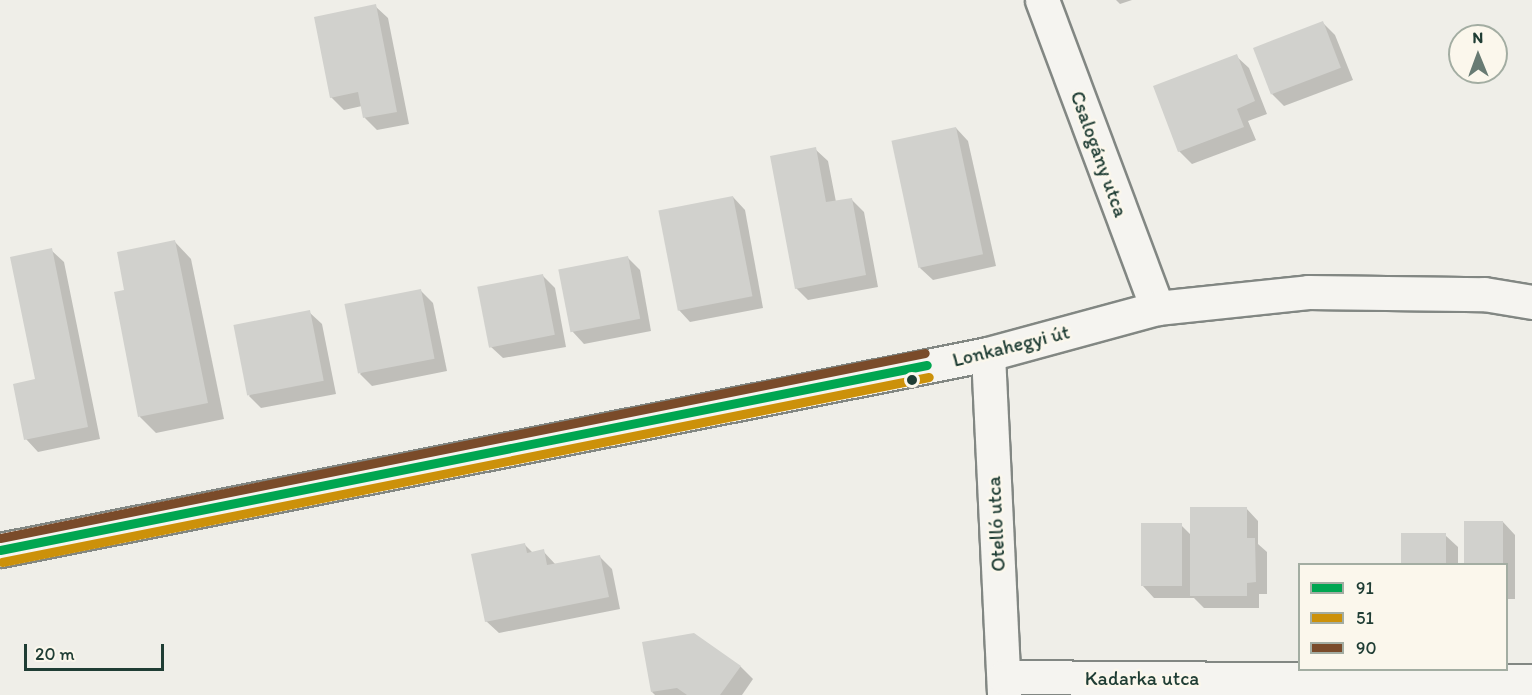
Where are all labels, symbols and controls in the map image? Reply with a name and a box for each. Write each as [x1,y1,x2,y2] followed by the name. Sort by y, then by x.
[1448,24,1508,84] north arrow
[1472,28,1483,47] text: N
[1065,88,1133,220] street label: Csalogány utca
[950,320,1072,372] street label: Lonkahegyi út
[906,374,918,386] unlabelled marker
[982,476,1010,572] street label: Otelló utca
[1298,563,1508,671] legend
[1356,577,1374,599] text: 91
[1356,607,1374,629] text: 51
[27,632,166,670] scale bar
[1356,637,1377,659] text: 90
[35,643,75,665] text: 20 m
[1085,666,1199,690] street label: Kadarka utca

